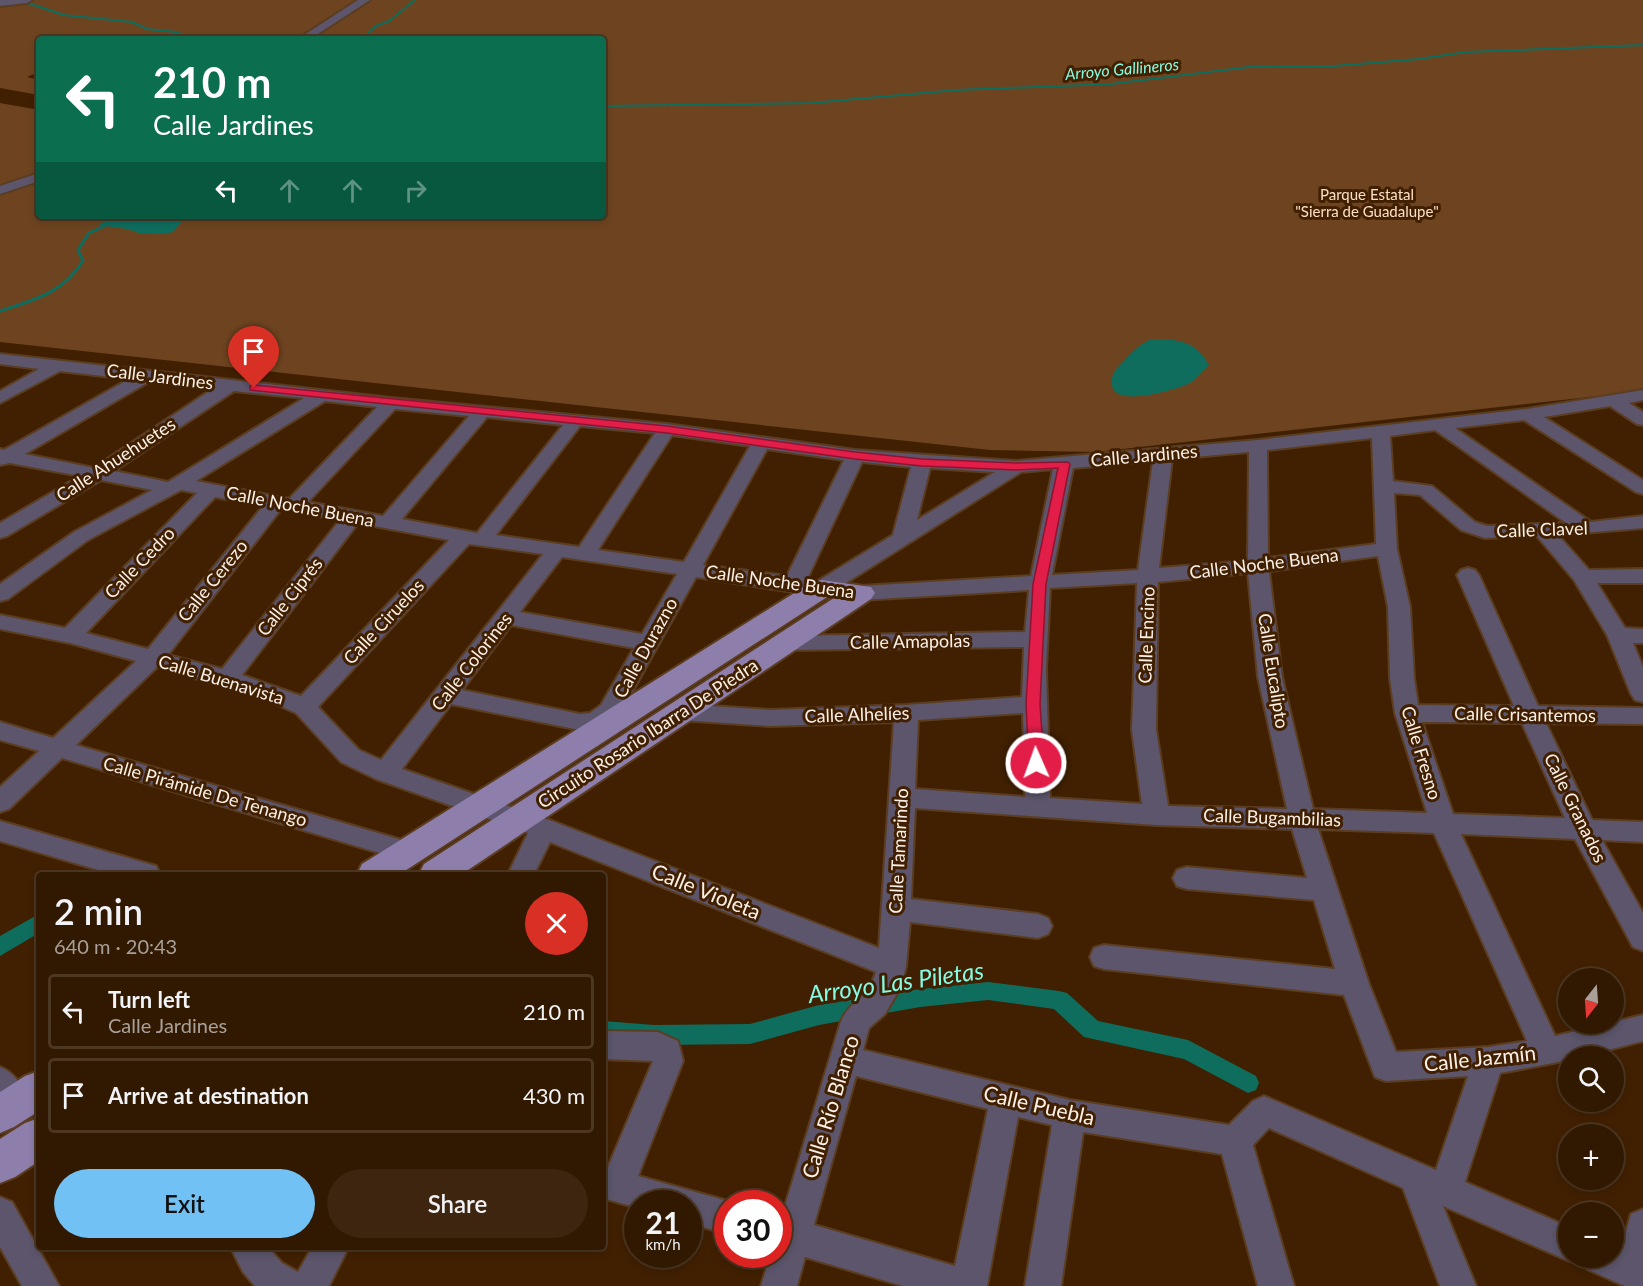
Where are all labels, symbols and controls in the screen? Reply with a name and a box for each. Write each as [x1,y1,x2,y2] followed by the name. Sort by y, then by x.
[1063,54,1180,83] water label: Arroyo Gallineros
[153,57,271,107] text: 210 m
[54,60,132,138] icon: left
[153,108,314,141] text: Calle Jardines
[210,174,243,207] icon: left
[273,174,306,207] icon: ahead
[336,174,369,207] icon: ahead
[399,174,432,207] icon: right
[1295,185,1439,220] park label: Parque Estatal "Sierra de Guadalupe"
[228,326,279,388] pin
[237,335,270,368] icon: arrive
[106,359,215,393] street label: Calle Jardines
[52,412,179,506] street label: Calle Ahuehuetes
[1090,439,1198,471] street label: Calle Jardines
[224,481,376,531] street label: Calle Noche Buena
[1496,516,1588,542] street label: Calle Clavel
[100,522,179,603] street label: Calle Cedro
[173,535,252,626] street label: Calle Cerezo
[1188,543,1340,583] street label: Calle Noche Buena
[252,553,327,640] street label: Calle Ciprés
[704,560,856,602] street label: Calle Noche Buena
[338,574,428,668] street label: Calle Ciruelos
[1133,586,1159,684] street label: Calle Encino
[609,594,682,701] street label: Calle Durazno
[426,608,516,715] street label: Calle Colorines
[1254,612,1294,730] street label: Calle Eucalipto
[850,629,970,653] street label: Calle Amapolas
[156,649,287,709] street label: Calle Buenavista
[533,654,762,813] street label: Circuito Rosario Ibarra De Piedra
[804,701,910,727] street label: Calle Alhelíes
[1454,702,1596,726] street label: Calle Crisantemos
[1397,703,1447,802] street label: Calle Fresno
[1004,731,1068,795] position arrow
[1540,749,1612,866] street label: Calle Granados
[101,751,310,831] street label: Calle Pirámide De Tenango
[884,788,912,914] street label: Calle Tamarindo
[1203,804,1342,830] street label: Calle Bugambilias
[648,857,765,924] street label: Calle Violeta
[54,889,143,933] text: 2 min
[525,892,588,955] button: close
[54,934,177,958] text: 640 m · 20:43
[805,955,986,1008] water label: Arroyo Las Piletas
[1558,968,1624,1034] north arrow
[1558,968,1624,1268] map controls
[108,986,190,1013] text: Turn left
[57,995,90,1028] icon: left
[523,998,585,1025] text: 210 m
[108,1013,227,1037] text: Calle Jardines
[796,1032,863,1181] street label: Calle Río Blanco
[1423,1039,1537,1076] street label: Calle Jazmín
[1558,1046,1624,1112] button: search
[57,1079,90,1112] icon: arrive
[981,1080,1097,1129] street label: Calle Puebla
[108,1082,309,1109] text: Arrive at destination
[523,1082,585,1109] text: 430 m
[1558,1124,1624,1190] button: +
[54,1169,315,1238] button: Exit
[327,1169,588,1238] button: Share
[714,1190,792,1268] speed limit sign: 30
[1558,1202,1624,1268] button: −
[646,1204,680,1240] text: 21
[645,1235,681,1253] text: km/h

